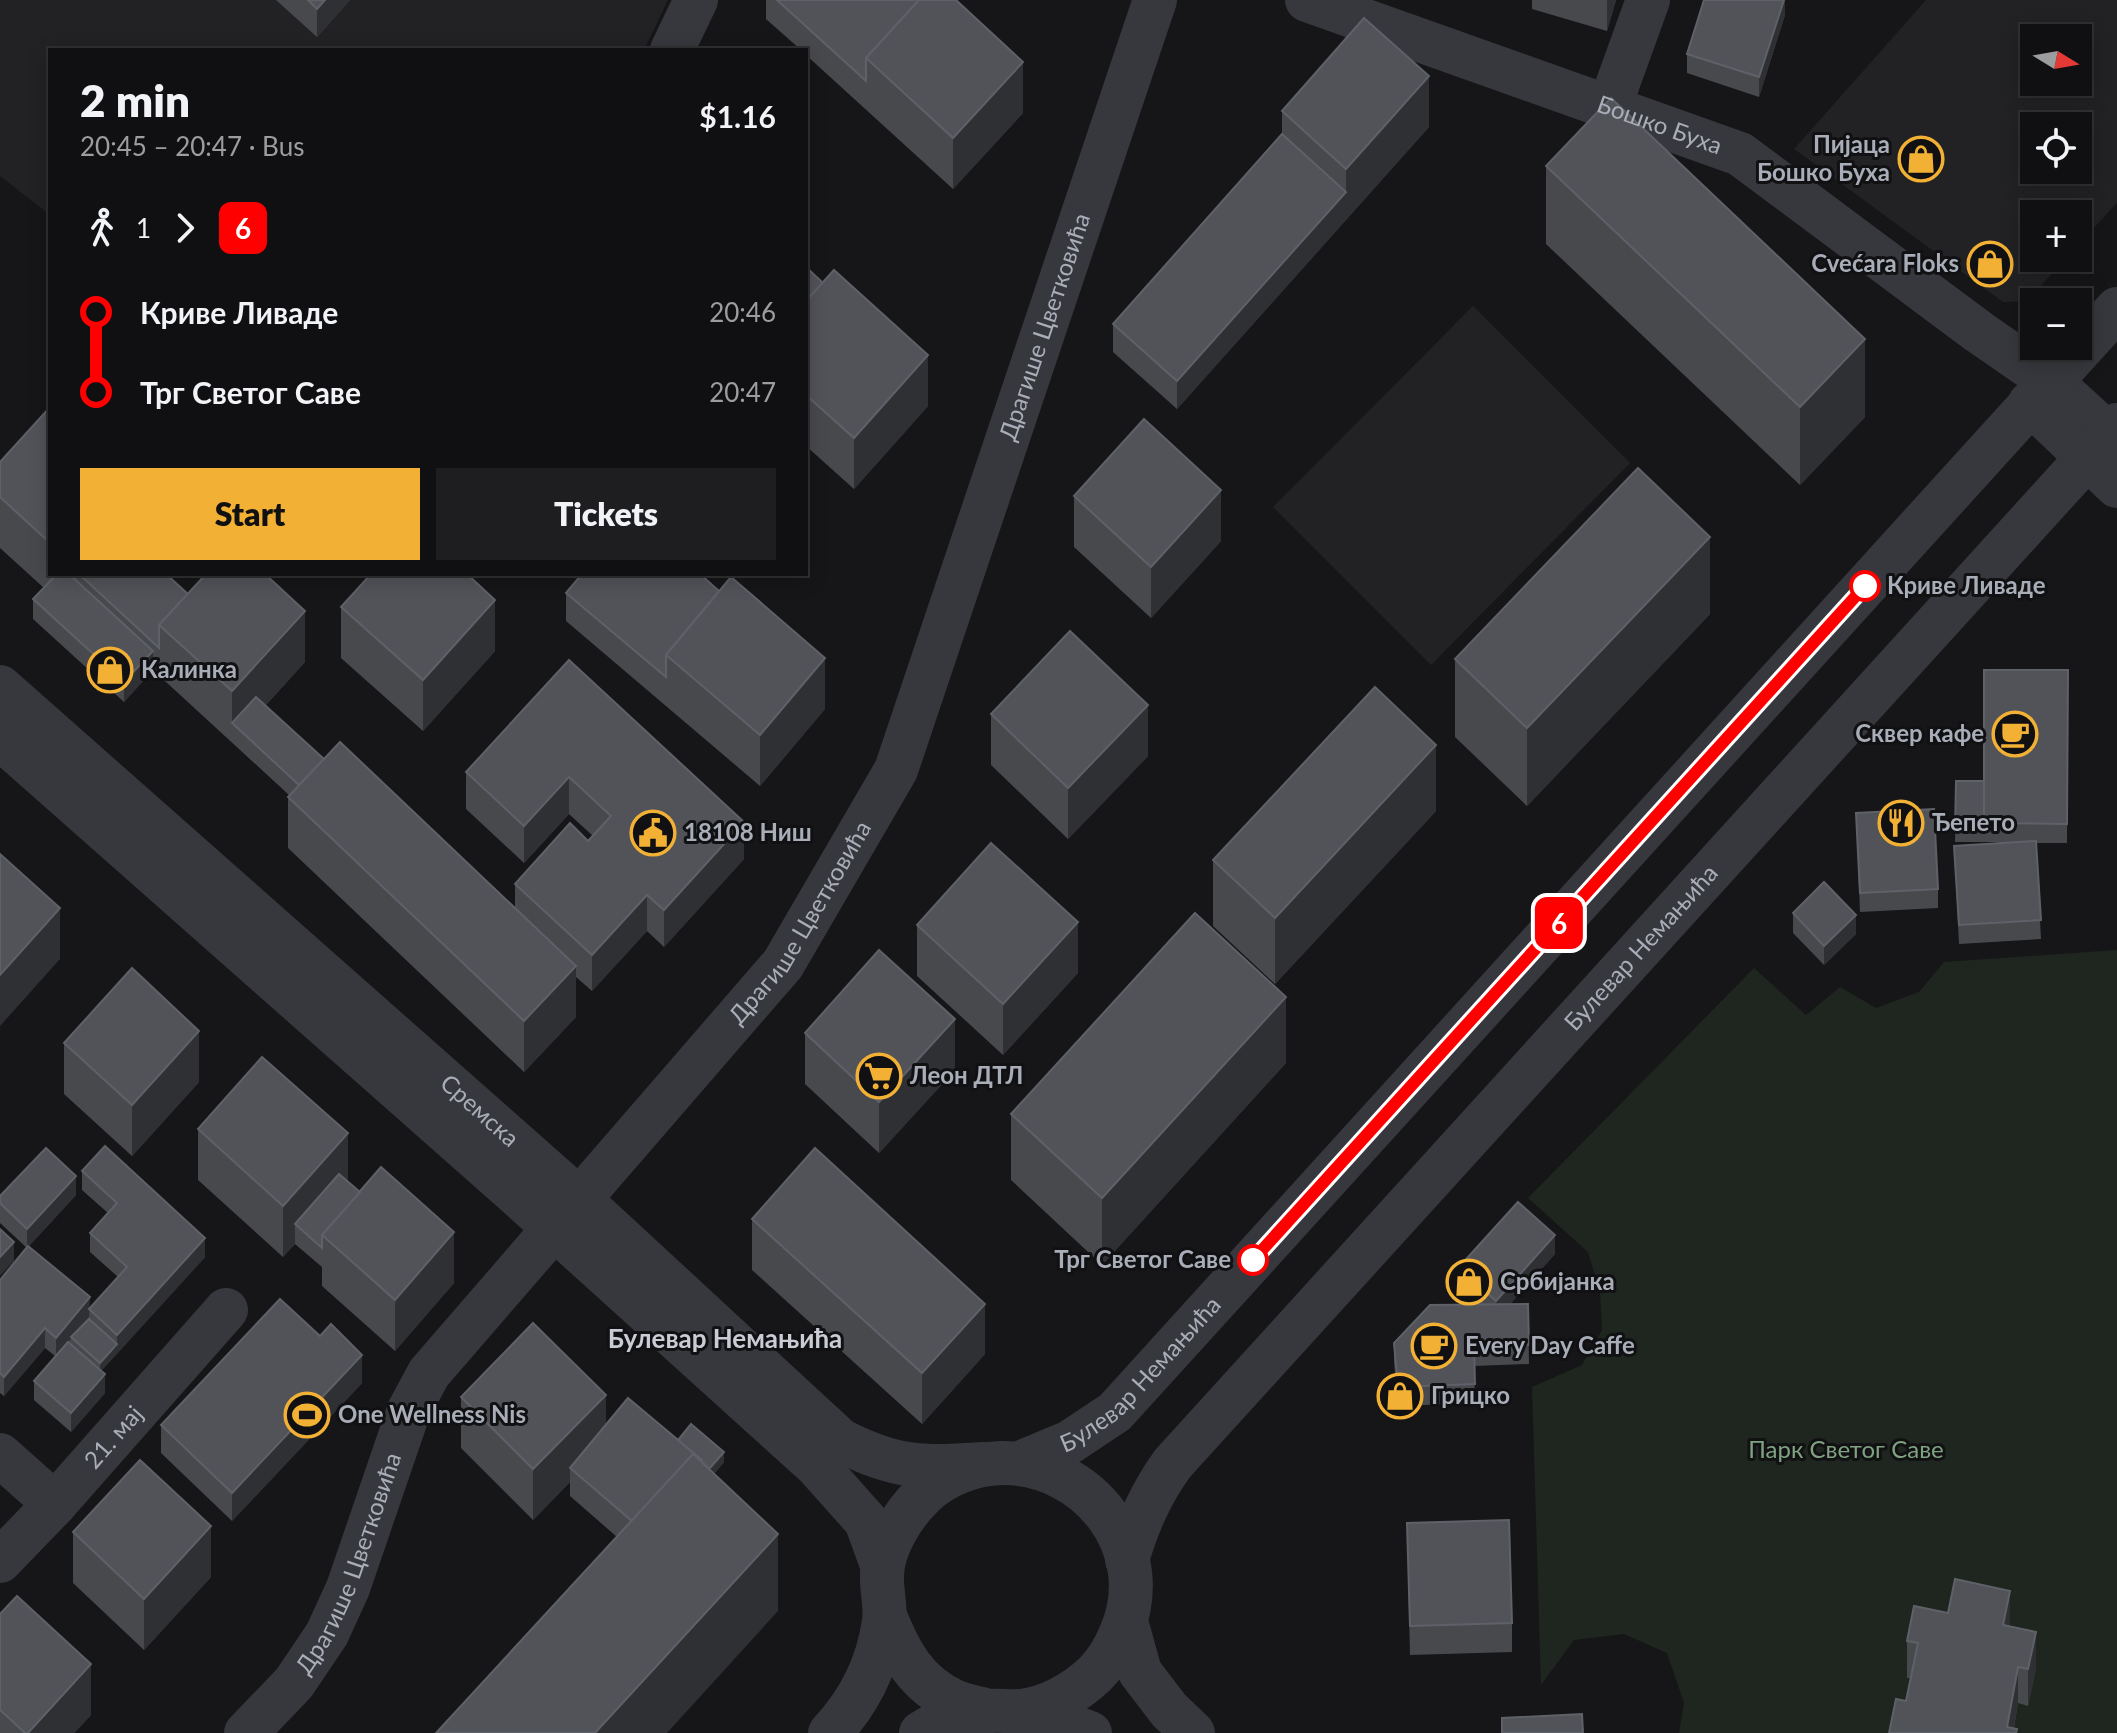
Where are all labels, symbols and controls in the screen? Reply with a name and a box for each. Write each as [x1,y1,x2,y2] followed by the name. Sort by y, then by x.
[2020,24,2092,96] north arrow
[2020,24,2092,360] map controls
[80,74,190,126] text: 2 min
[1594,88,1726,159] street label: Бошко Буха
[699,98,776,134] text: $1.16
[2020,112,2092,184] button: locate
[1757,129,1890,186] place label: Пијаца Бошко Буха
[80,130,304,162] text: 20:45 – 20:47 · Bus
[1897,135,1945,183] shop icon: Пијаца Бошко Буха
[2020,200,2092,272] button: +
[80,206,124,250] icon: walk
[163,206,207,250] icon: forward
[992,209,1095,444] street label: Драгише Цветковића
[235,211,251,245] text: 6
[136,212,151,244] text: 1
[1966,240,2014,288] shop icon: Cvećara Floks
[1811,248,1959,277] place label: Cvećara Floks
[2020,288,2092,360] button: −
[140,294,338,330] text: Криве Ливаде
[709,296,776,328] text: 20:46
[140,374,361,410] text: Трг Светог Саве
[709,376,776,408] text: 20:47
[80,468,420,560] button: Start
[436,468,776,560] button: Tickets
[1887,570,2046,599] place label: Криве Ливаде
[1850,571,1880,601] marker: Криве Ливаде
[86,646,134,694] shop icon: Калинка
[141,654,237,683] place label: Калинка
[1991,710,2039,758] cafe icon: Сквер кафе
[1855,718,1984,747] place label: Сквер кафе
[1877,799,1925,847] restaurant icon: Ђепето
[1932,807,2015,836] place label: Ђепето
[629,809,677,857] public building icon: 18108 Ниш
[722,815,876,1029] street label: Драгише Цветковића
[684,817,812,846] place label: 18108 Ниш
[1557,858,1723,1036] street label: Булевар Немањића
[1533,897,1585,949] line badge: 6
[1551,906,1567,940] text: 6
[855,1052,903,1100] supermarket icon: Леон ДТЛ
[909,1060,1023,1089] place label: Леон ДТЛ
[435,1068,526,1152] street label: Сремска
[1054,1244,1231,1273] place label: Трг Светог Саве
[1238,1245,1268,1275] marker: Трг Светог Саве
[1445,1258,1493,1306] shop icon: Србијанка
[1500,1266,1615,1295] place label: Србијанка
[1055,1290,1226,1458] street label: Булевар Немањића
[608,1322,842,1354] district label: Булевар Немањића
[1410,1322,1458,1370] cafe icon: Every Day Caffe
[1465,1330,1635,1359] place label: Every Day Caffe
[1376,1372,1424,1420] shop icon: Грицко
[1431,1380,1510,1409] place label: Грицко
[283,1391,331,1439] sports icon: One Wellness Nis
[77,1399,148,1474] street label: 21. мај
[338,1399,526,1428] place label: One Wellness Nis
[1748,1434,1944,1463] park label: Парк Светог Саве
[288,1448,406,1679] street label: Драгише Цветковића

